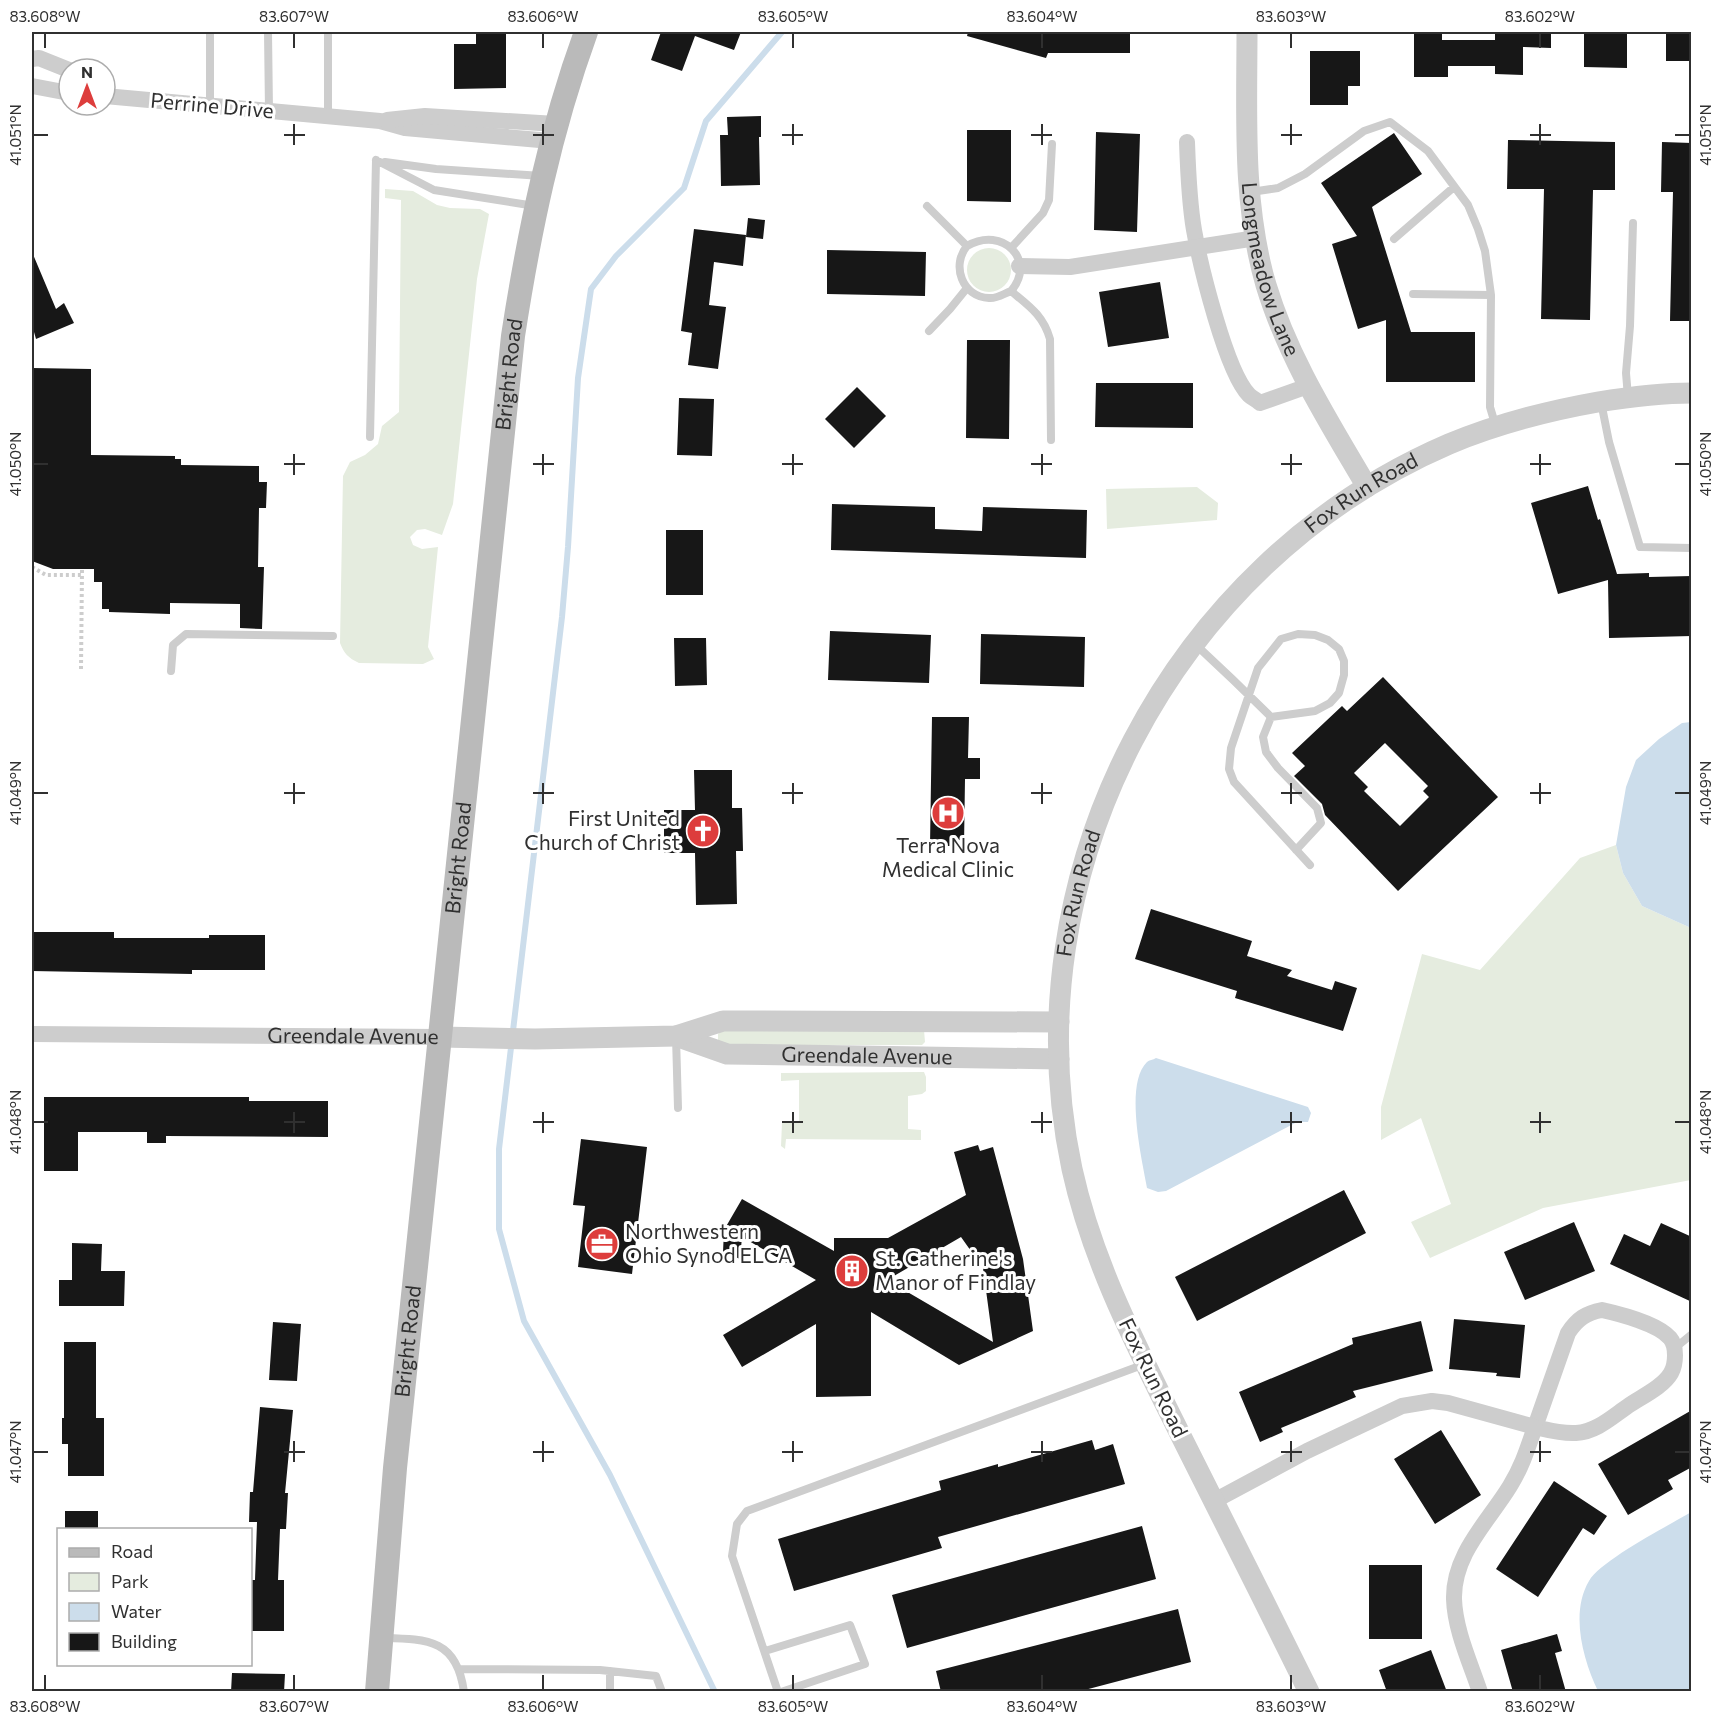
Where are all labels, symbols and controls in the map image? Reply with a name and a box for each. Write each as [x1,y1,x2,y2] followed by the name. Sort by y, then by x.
[10,7,80,25] text: 83.608°W
[259,7,329,25] text: 83.607°W
[508,7,578,25] text: 83.606°W
[758,7,828,25] text: 83.605°W
[1007,7,1077,25] text: 83.604°W
[1256,7,1326,25] text: 83.603°W
[1505,7,1575,25] text: 83.602°W
[57,57,117,117] north arrow
[81,62,93,81] text: N
[149,87,275,122] street label: Perrine Drive
[6,104,24,166] text: 41.051°N
[1696,104,1714,166] text: 41.051°N
[1238,181,1306,360] street label: Longmeadow Lane
[489,317,527,432] street label: Bright Road
[6,432,24,496] text: 41.050°N
[1696,432,1714,496] text: 41.050°N
[1299,447,1421,537] street label: Fox Run Road
[6,761,24,825] text: 41.049°N
[1696,761,1714,825] text: 41.049°N
[930,795,966,831] hospital icon: Terra Nova Medical Clinic
[439,801,475,915] street label: Bright Road
[524,805,680,854] place label: First United Church of Christ
[685,813,721,849] church icon: First United Church of Christ
[1050,826,1105,958] street label: Fox Run Road
[882,832,1014,881] place label: Terra Nova Medical Clinic
[267,1022,439,1048] street label: Greendale Avenue
[781,1041,953,1068] street label: Greendale Avenue
[6,1090,24,1154] text: 41.048°N
[1696,1090,1714,1154] text: 41.048°N
[625,1218,793,1267] place label: Northwestern Ohio Synod ELCA
[584,1226,620,1262] office icon: Northwestern Ohio Synod ELCA
[875,1245,1036,1294] place label: St. Catherine's Manor of Findlay
[834,1253,870,1289] building icon: St. Catherine's Manor of Findlay
[388,1284,425,1399] street label: Bright Road
[1115,1314,1194,1441] street label: Fox Run Road
[6,1420,24,1484] text: 41.047°N
[1696,1420,1714,1484] text: 41.047°N
[57,1528,252,1666] legend
[111,1540,153,1562] text: Road
[111,1570,149,1592] text: Park
[111,1600,162,1622] text: Water
[111,1630,177,1652] text: Building
[10,1697,80,1715] text: 83.608°W
[259,1697,329,1715] text: 83.607°W
[508,1697,578,1715] text: 83.606°W
[758,1697,828,1715] text: 83.605°W
[1007,1697,1077,1715] text: 83.604°W
[1256,1697,1326,1715] text: 83.603°W
[1505,1697,1575,1715] text: 83.602°W

